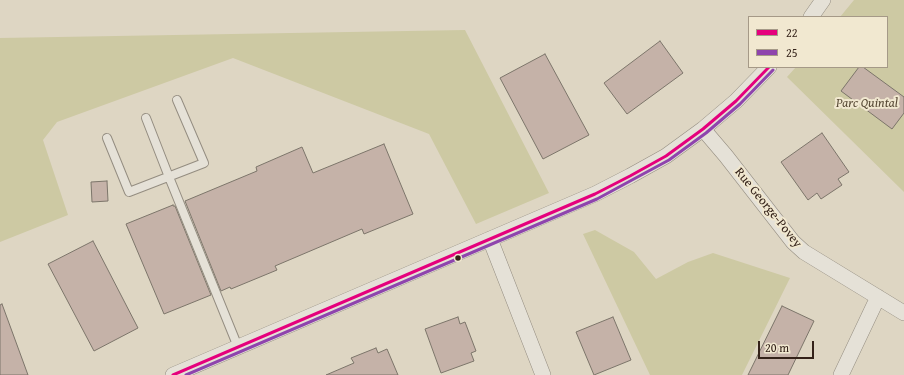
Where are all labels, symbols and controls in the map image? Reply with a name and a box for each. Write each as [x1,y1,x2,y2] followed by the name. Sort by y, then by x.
[748,16,888,68] legend
[786,24,798,41] text: 22
[786,44,798,61] text: 25
[836,96,898,112] park label: Parc Quintal
[731,165,805,251] street label: Rue George-Povey
[453,253,463,263] unlabelled marker
[760,333,816,359] scale bar
[765,339,789,356] text: 20 m

